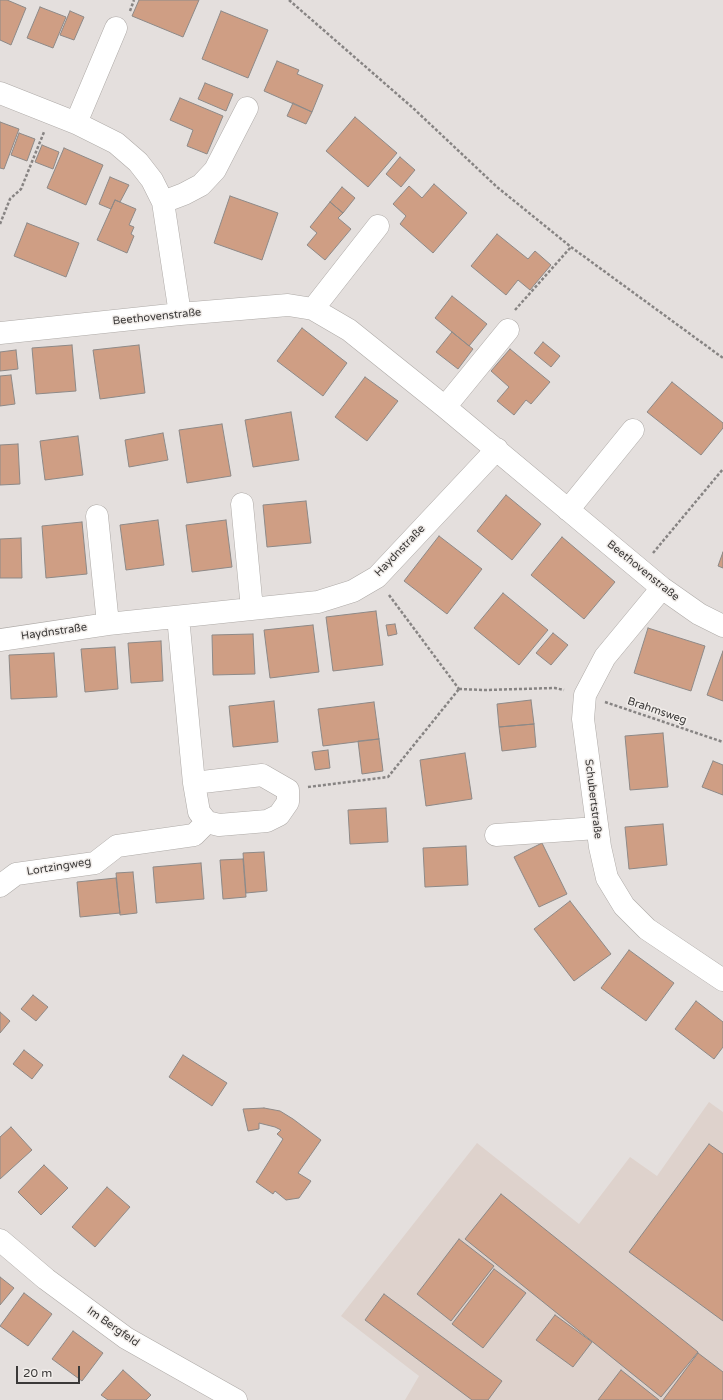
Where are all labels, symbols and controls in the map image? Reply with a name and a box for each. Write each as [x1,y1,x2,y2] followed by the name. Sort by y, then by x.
[112,306,202,328] street label: Beethovenstraße
[372,522,428,580] street label: Haydnstraße
[604,538,682,604] street label: Beethovenstraße
[20,621,88,643] street label: Haydnstraße
[626,695,688,727] street label: Brahmsweg
[582,758,604,840] street label: Schubertstraße
[26,855,92,879] street label: Lortzingweg
[84,1304,142,1350] street label: Im Bergfeld
[18,1358,82,1384] scale bar
[23,1366,52,1380] text: 20 m

